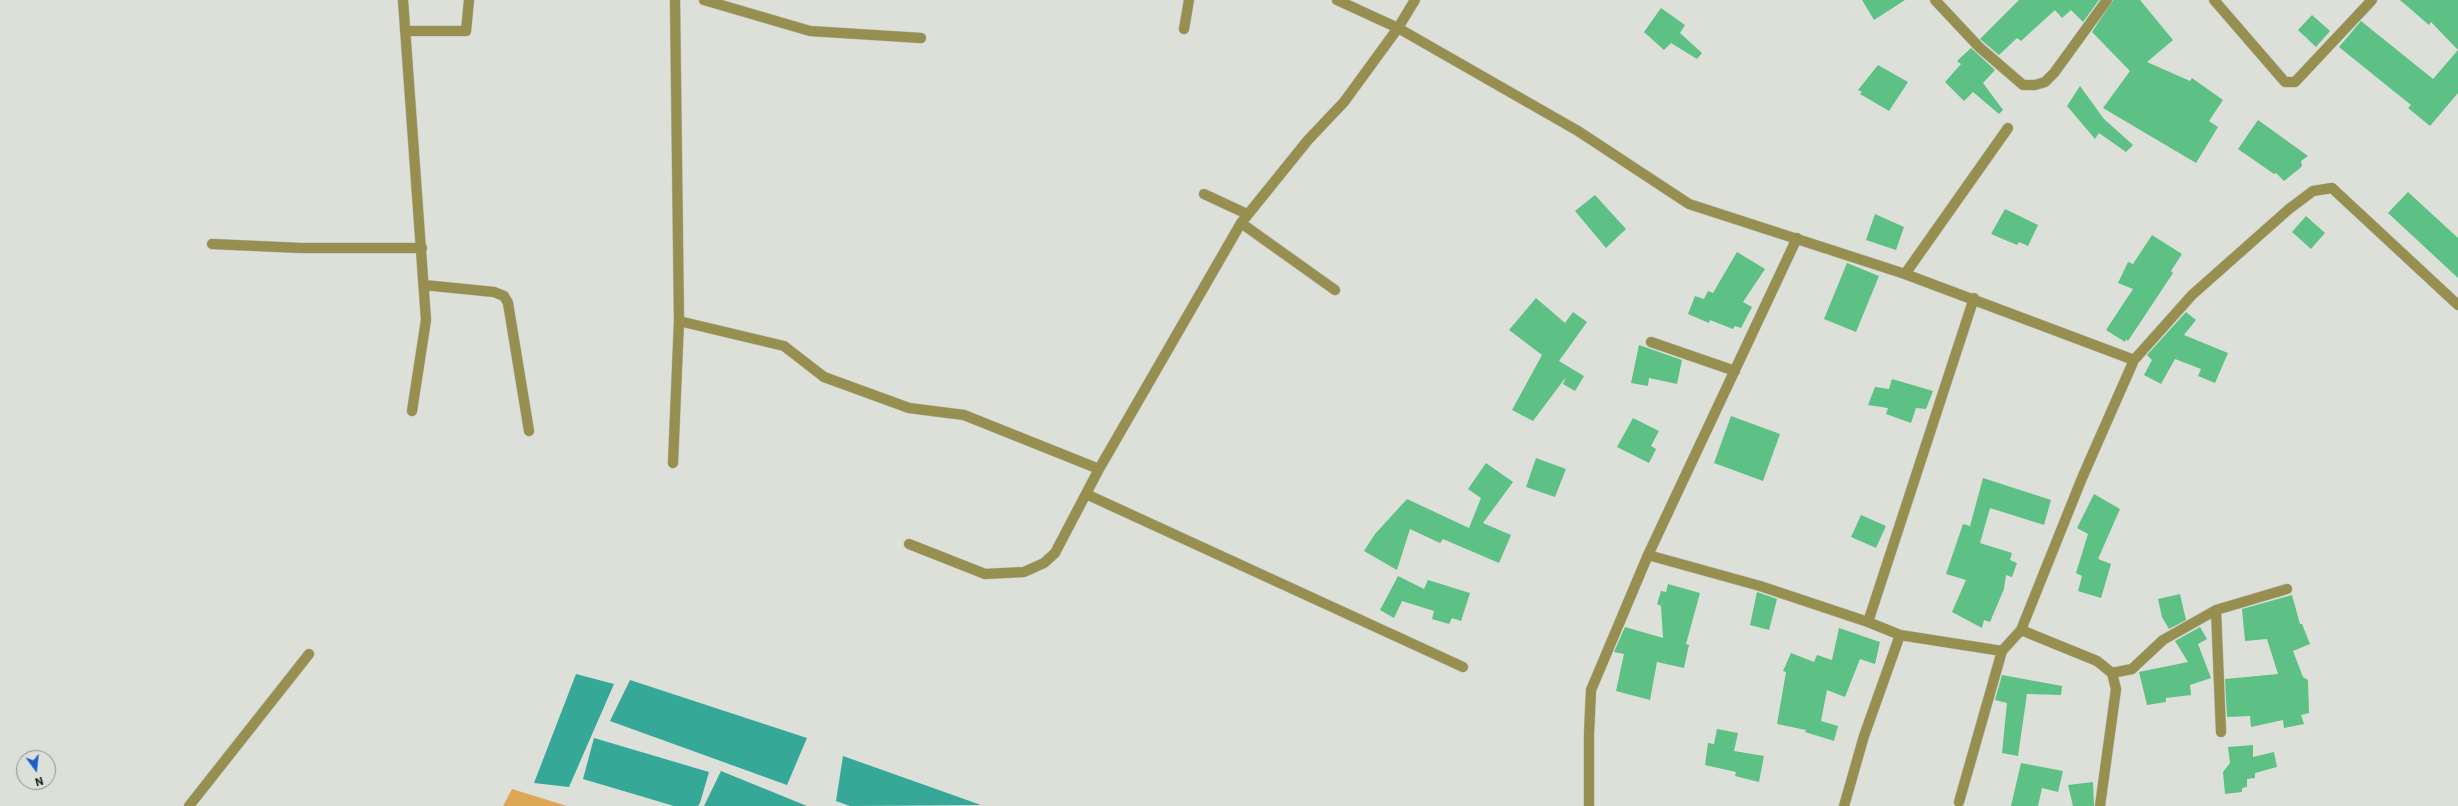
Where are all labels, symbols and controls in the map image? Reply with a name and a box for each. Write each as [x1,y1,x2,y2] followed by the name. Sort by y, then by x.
[16,750,56,790] north arrow
[34,774,44,788] text: N

